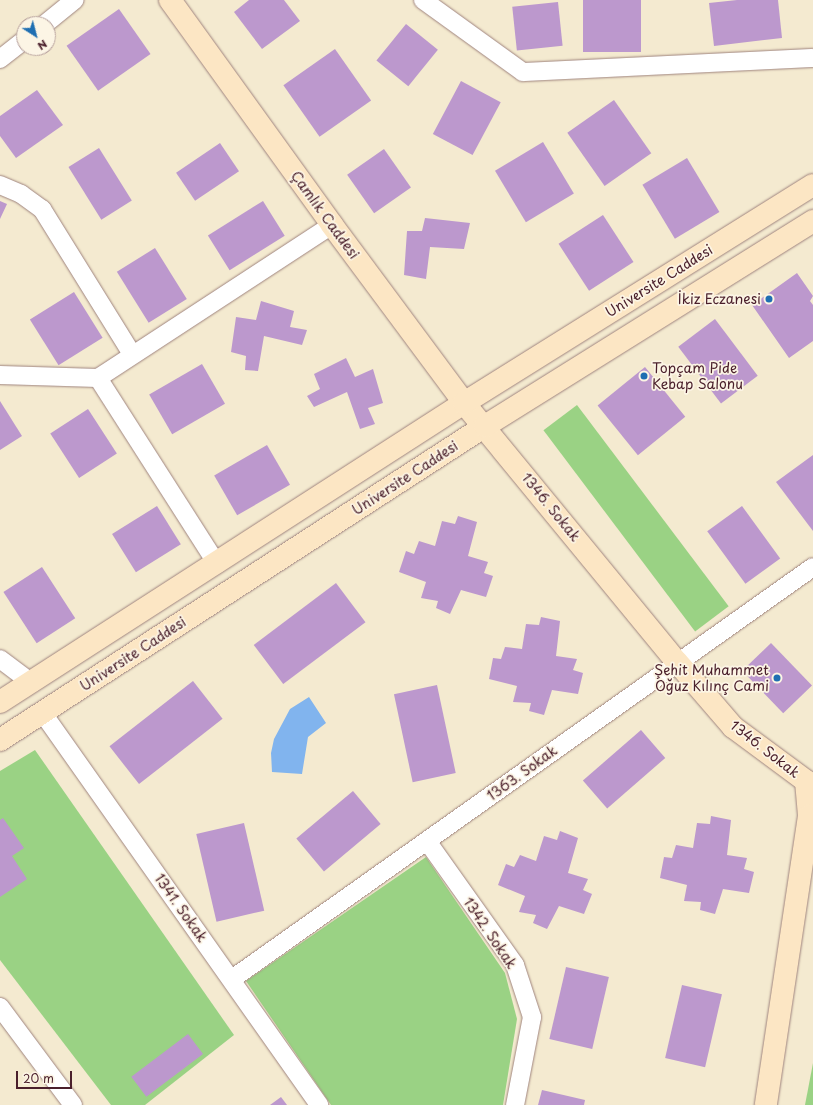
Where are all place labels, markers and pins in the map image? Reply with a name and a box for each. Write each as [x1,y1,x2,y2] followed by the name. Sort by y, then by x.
[677,291,761,307] place label: İkiz Eczanesi
[764,294,774,304] marker: İkiz Eczanesi
[652,360,743,392] place label: Topçam Pide Kebap Salonu
[639,371,649,381] marker: Topçam Pide Kebap Salonu
[653,662,769,694] place label: Şehit Muhammet Oğuz Kılınç Cami
[772,673,782,683] marker: Şehit Muhammet Oğuz Kılınç Cami

